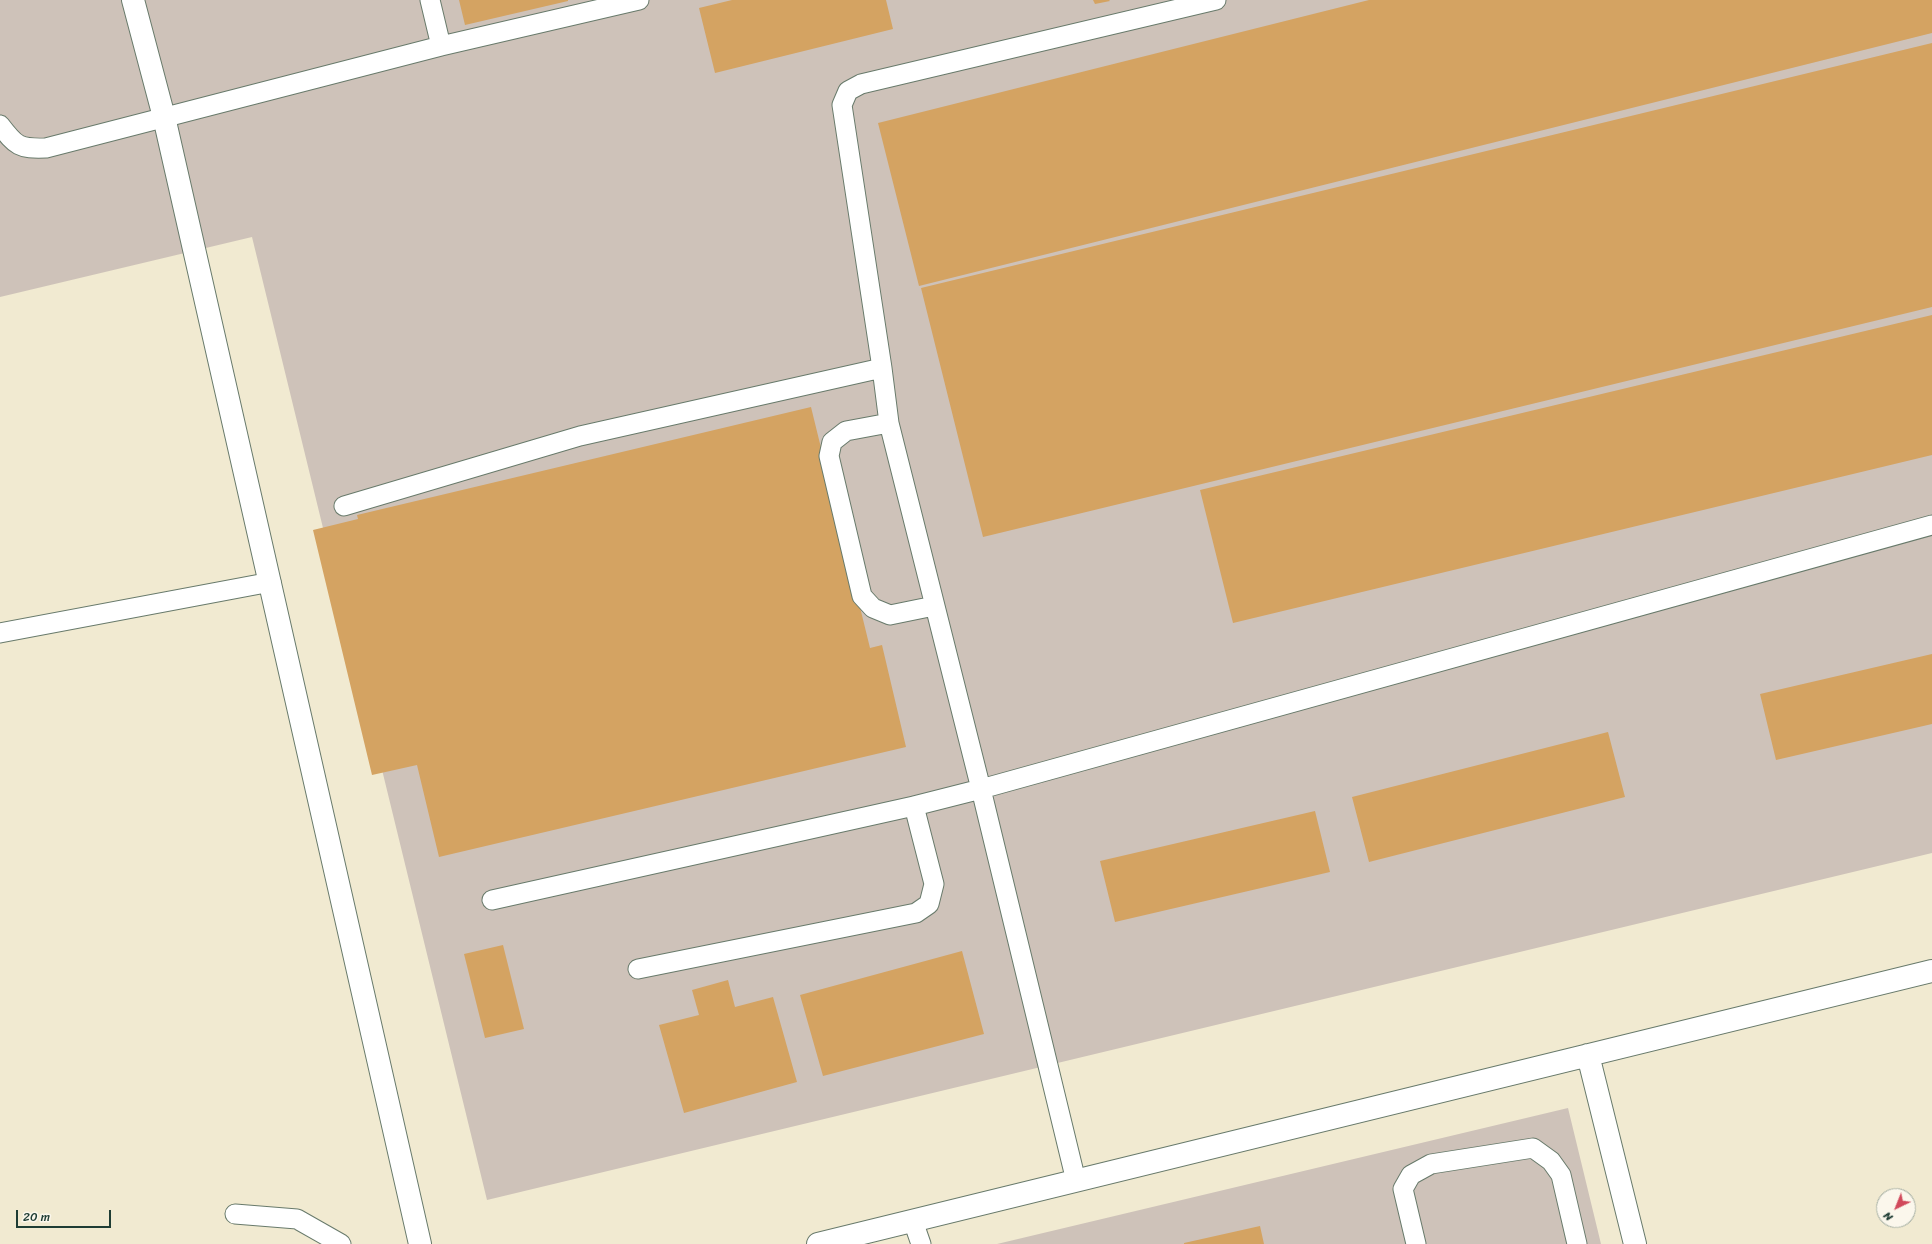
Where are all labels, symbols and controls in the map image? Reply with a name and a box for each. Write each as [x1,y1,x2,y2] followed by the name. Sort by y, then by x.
[1876,1188,1916,1228] north arrow
[18,1202,113,1228] scale bar
[23,1206,50,1228] text: 20 m
[1879,1207,1897,1226] text: N

